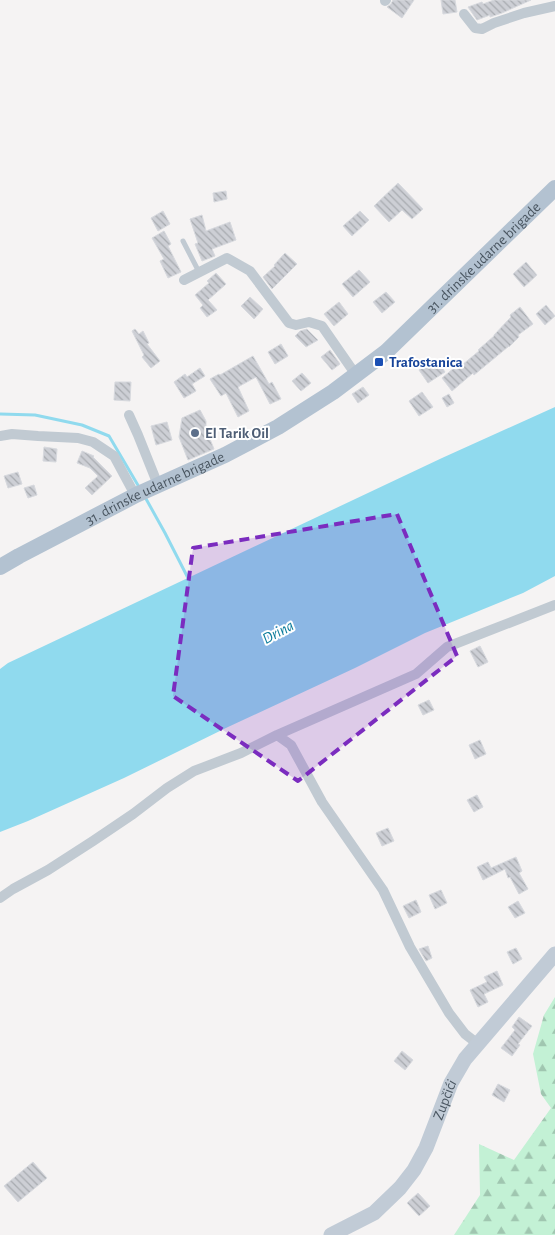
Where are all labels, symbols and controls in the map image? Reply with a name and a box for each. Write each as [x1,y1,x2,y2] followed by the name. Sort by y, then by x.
[424,199,543,316] street label: 31. drinske udarne brigade
[389,355,463,370] place label: Trafostanica
[373,356,385,368] marker: Trafostanica
[205,426,269,441] place label: El Tarik Oil
[189,427,201,439] marker: El Tarik Oil
[83,449,227,527] street label: 31. drinske udarne brigade
[260,617,296,647] water label: Drina
[430,1077,459,1122] street label: Zupčići

